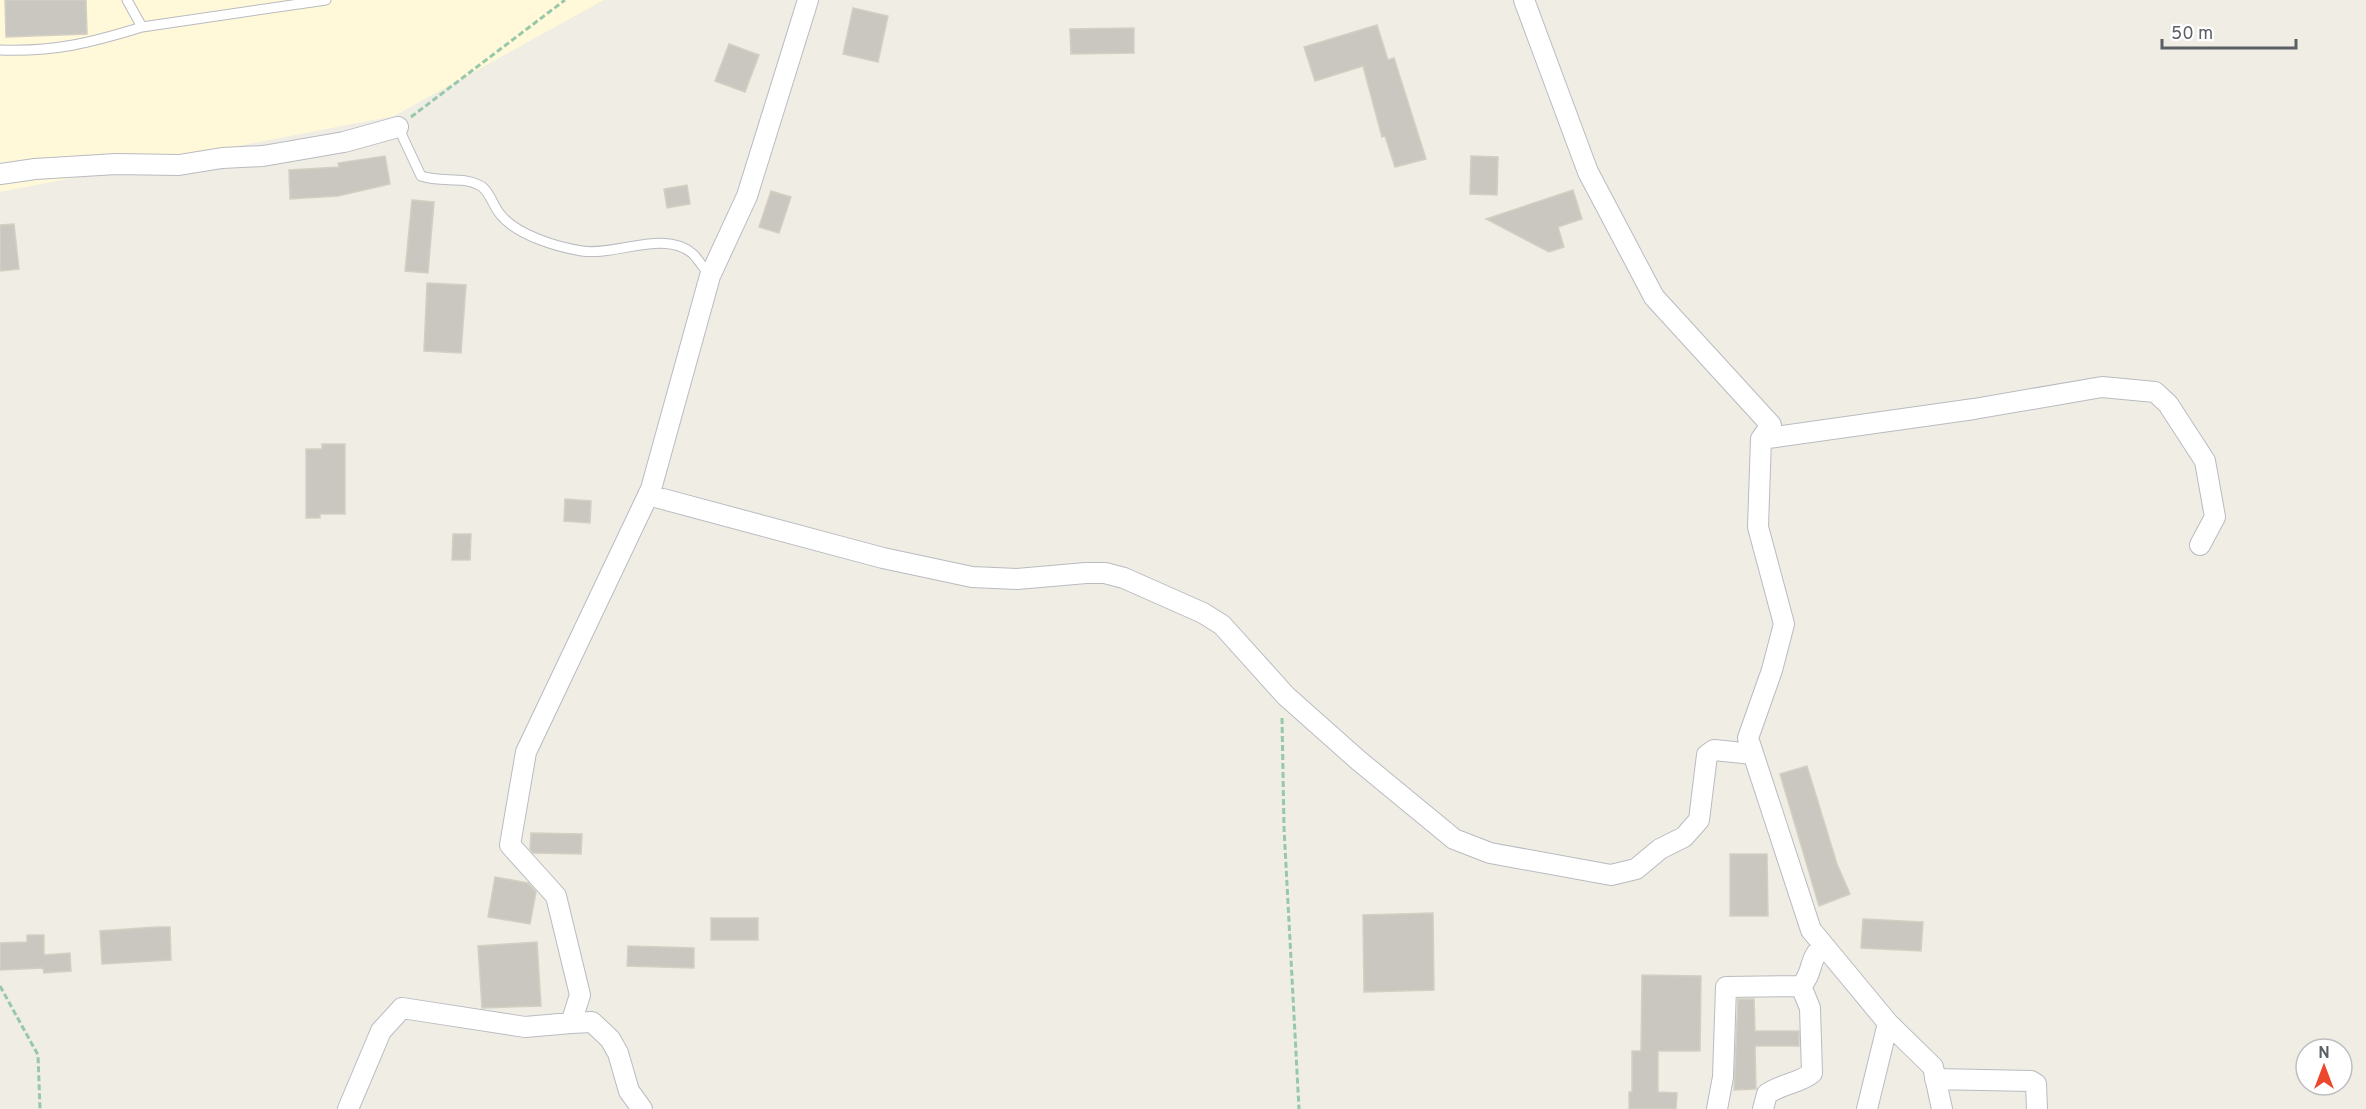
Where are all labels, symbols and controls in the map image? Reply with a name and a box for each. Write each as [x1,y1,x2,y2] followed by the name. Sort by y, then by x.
[2162,12,2296,50] scale bar
[2171,23,2213,46] text: 50 m
[2294,1037,2354,1097] north arrow
[2318,1044,2330,1064] text: N

